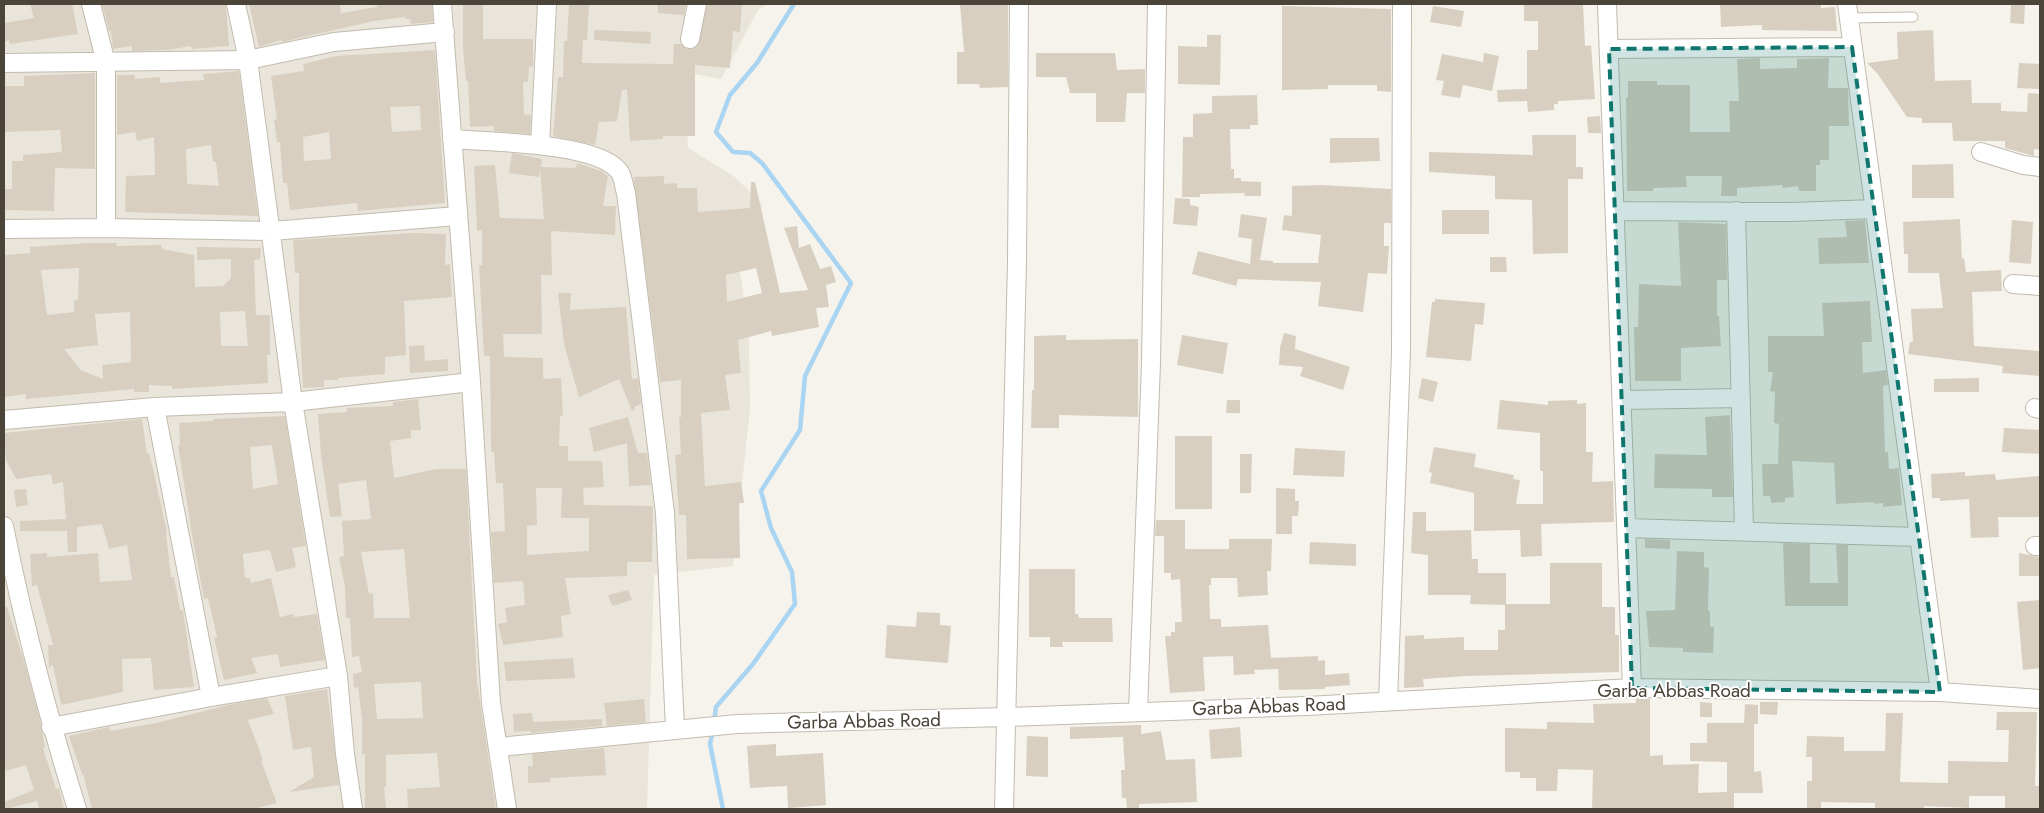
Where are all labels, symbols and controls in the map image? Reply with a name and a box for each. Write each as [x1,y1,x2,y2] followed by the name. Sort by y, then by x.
[1597,677,1751,704] street label: Garba Abbas Road
[1192,690,1346,722] street label: Garba Abbas Road
[787,706,941,736] street label: Garba Abbas Road

